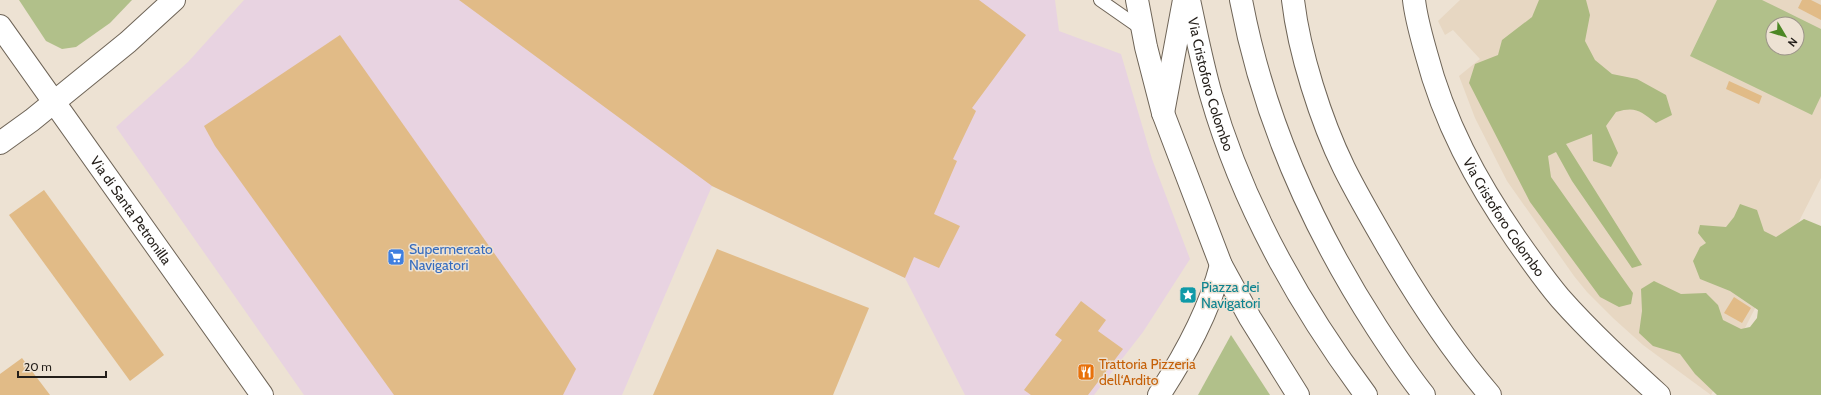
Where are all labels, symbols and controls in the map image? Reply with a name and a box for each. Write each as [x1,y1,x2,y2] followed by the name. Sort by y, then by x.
[1184,16,1238,154] street label: Via Cristoforo Colombo
[1765,16,1805,56] north arrow
[1785,35,1801,50] text: N
[86,152,176,268] street label: Via di Santa Petronilla
[1459,154,1549,280] street label: Via Cristoforo Colombo
[409,240,493,274] place label: Supermercato Navigatori
[386,247,406,267] supermarket icon: Supermercato Navigatori
[1201,278,1260,312] place label: Piazza dei Navigatori
[1178,285,1198,305] place icon: Piazza dei Navigatori
[18,353,106,379] scale bar
[1099,355,1196,389] place label: Trattoria Pizzeria dell‘Ardito
[24,359,52,374] text: 20 m
[1076,362,1096,382] restaurant icon: Trattoria Pizzeria dell‘Ardito

